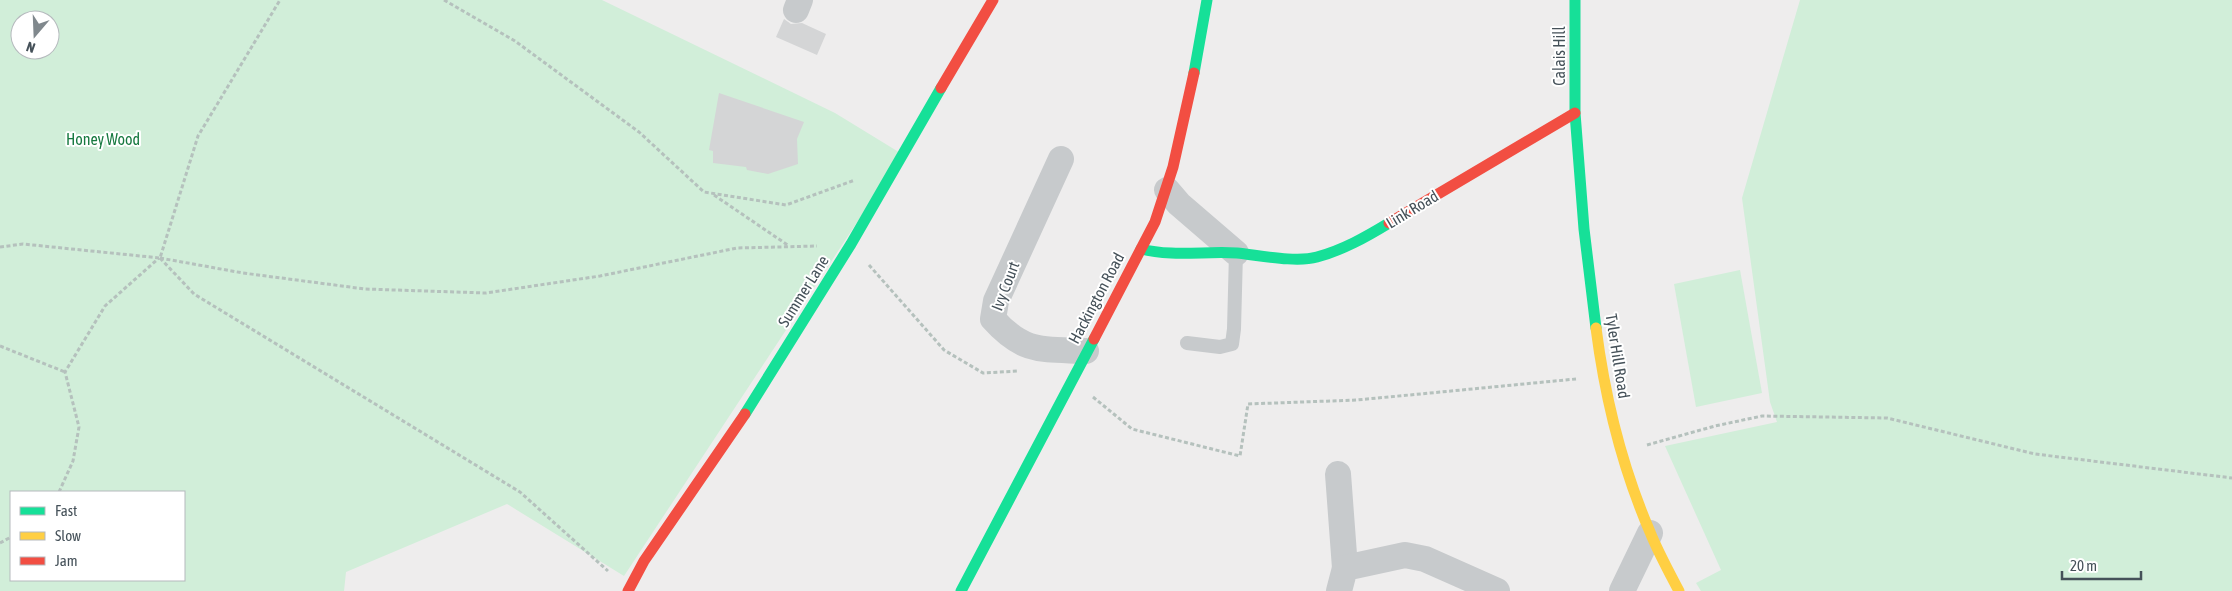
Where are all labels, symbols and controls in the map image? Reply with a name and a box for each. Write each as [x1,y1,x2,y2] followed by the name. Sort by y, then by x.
[10,10,60,60] north arrow
[1550,26,1568,86] street label: Calais Hill
[24,38,37,56] text: N
[66,130,140,149] park label: Honey Wood
[1383,186,1441,232] street label: Link Road
[1065,250,1128,347] street label: Hackington Road
[774,252,832,330] street label: Summer Lane
[987,259,1024,313] street label: Ivy Court
[1601,312,1634,400] street label: Tyler Hill Road
[10,491,185,581] legend
[55,502,77,519] text: Fast
[55,527,81,544] text: Slow
[2062,548,2141,580] scale bar
[55,552,78,569] text: Jam
[2070,557,2097,574] text: 20 m

